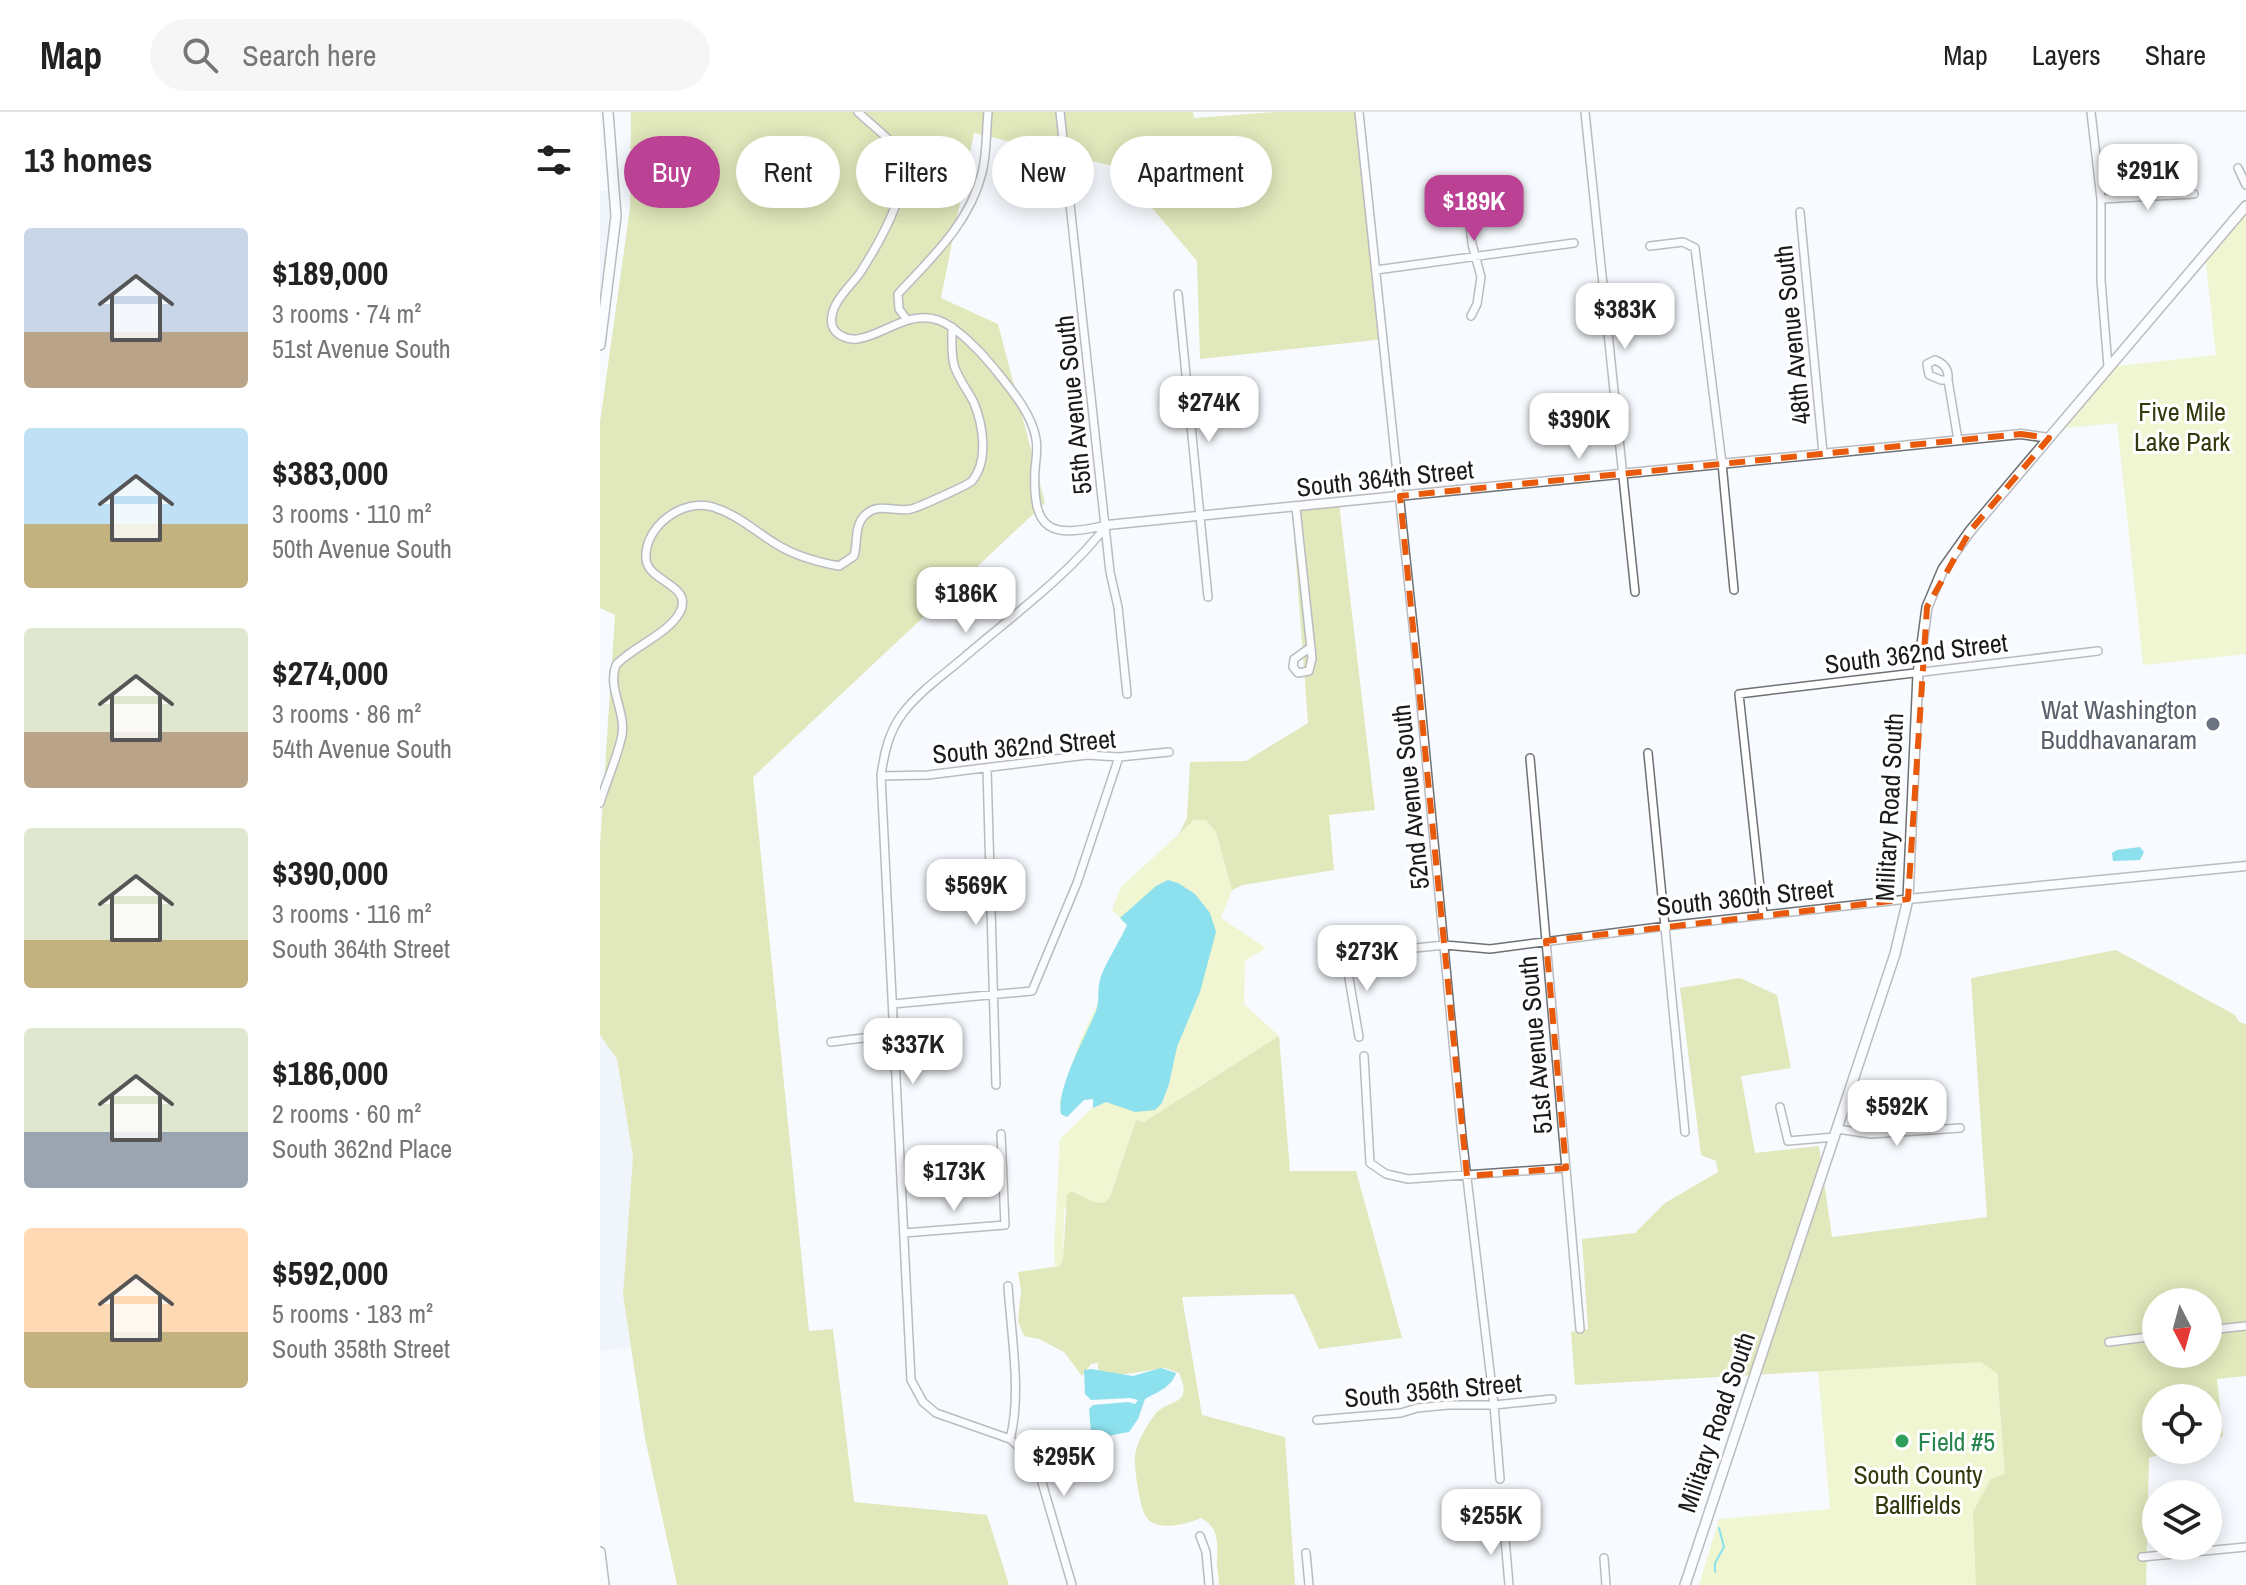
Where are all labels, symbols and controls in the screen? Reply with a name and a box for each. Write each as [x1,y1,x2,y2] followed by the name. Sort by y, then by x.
[150,19,710,91] search box
[40,30,102,81] text: Map
[178,33,222,77] icon: search
[242,35,376,75] text: Search here
[1943,36,1988,74] text: Map
[2032,36,2101,74] text: Layers
[2145,36,2206,74] text: Share
[624,136,720,208] chip: Buy
[736,136,840,208] chip: Rent
[856,136,976,208] chip: Filters
[992,136,1094,208] chip: New
[1110,136,1272,208] chip: Apartment
[24,137,153,183] text: 13 homes
[532,138,576,182] icon: filters
[2092,144,2204,212] pin: $291K
[2117,152,2179,187] text: $291K
[1418,175,1530,243] pin: $189K
[1443,183,1505,218] text: $189K
[1765,244,1819,426] street label: 48th Avenue South
[272,250,388,296] text: $189,000
[88,260,184,356] icon: home
[1569,283,1681,351] pin: $383K
[1594,291,1656,326] text: $383K
[272,296,421,331] text: 3 rooms · 74 m²
[1046,314,1100,496] street label: 55th Avenue South
[272,331,451,366] text: 51st Avenue South
[1153,376,1265,444] pin: $274K
[1178,384,1240,419] text: $274K
[1523,393,1635,461] pin: $390K
[2134,394,2230,459] park label: Five Mile Lake Park
[1548,401,1610,436] text: $390K
[272,450,388,496] text: $383,000
[1295,451,1475,505] street label: South 364th Street
[88,460,184,556] icon: home
[272,496,432,531] text: 3 rooms · 110 m²
[272,531,452,566] text: 50th Avenue South
[910,567,1022,635] pin: $186K
[935,575,997,610] text: $186K
[1823,624,2009,682] street label: South 362nd Street
[272,650,388,696] text: $274,000
[88,660,184,756] icon: home
[2041,692,2197,757] place label: Wat Washington Buddhavanaram
[272,696,421,731] text: 3 rooms · 86 m²
[1383,703,1437,891] street label: 52nd Avenue South
[1867,712,1911,902] street label: Military Road South
[2204,715,2222,733] marker: Wat Washington Buddhavanaram
[931,721,1117,771] street label: South 362nd Street
[272,731,452,766] text: 54th Avenue South
[272,850,388,896] text: $390,000
[920,859,1032,927] pin: $569K
[88,860,184,956] icon: home
[945,867,1007,902] text: $569K
[1655,870,1835,924] street label: South 360th Street
[272,896,432,931] text: 3 rooms · 116 m²
[1311,925,1423,993] pin: $273K
[272,931,450,966] text: South 364th Street
[1336,933,1398,968] text: $273K
[1510,954,1560,1136] street label: 51st Avenue South
[857,1018,969,1086] pin: $337K
[882,1026,944,1061] text: $337K
[272,1050,388,1096] text: $186,000
[88,1060,184,1156] icon: home
[1841,1080,1953,1148] pin: $592K
[1866,1088,1928,1123] text: $592K
[272,1096,421,1131] text: 2 rooms · 60 m²
[272,1131,452,1166] text: South 362nd Place
[898,1145,1010,1213] pin: $173K
[923,1153,985,1188] text: $173K
[272,1250,388,1296] text: $592,000
[88,1260,184,1356] icon: home
[2142,1288,2222,1368] north arrow
[2142,1288,2222,1560] map controls
[272,1296,433,1331] text: 5 rooms · 183 m²
[1669,1327,1763,1517] street label: Military Road South
[272,1331,450,1366] text: South 358th Street
[1343,1365,1523,1415] street label: South 356th Street
[2142,1384,2222,1464] button: locate
[1918,1424,1995,1459] place label: Field #5
[1008,1430,1120,1498] pin: $295K
[1893,1432,1911,1450] marker: Field #5
[1033,1438,1095,1473] text: $295K
[1853,1457,1983,1522] park label: South County Ballfields
[2142,1480,2222,1560] button: layers
[1435,1489,1547,1557] pin: $255K
[1460,1497,1522,1532] text: $255K

